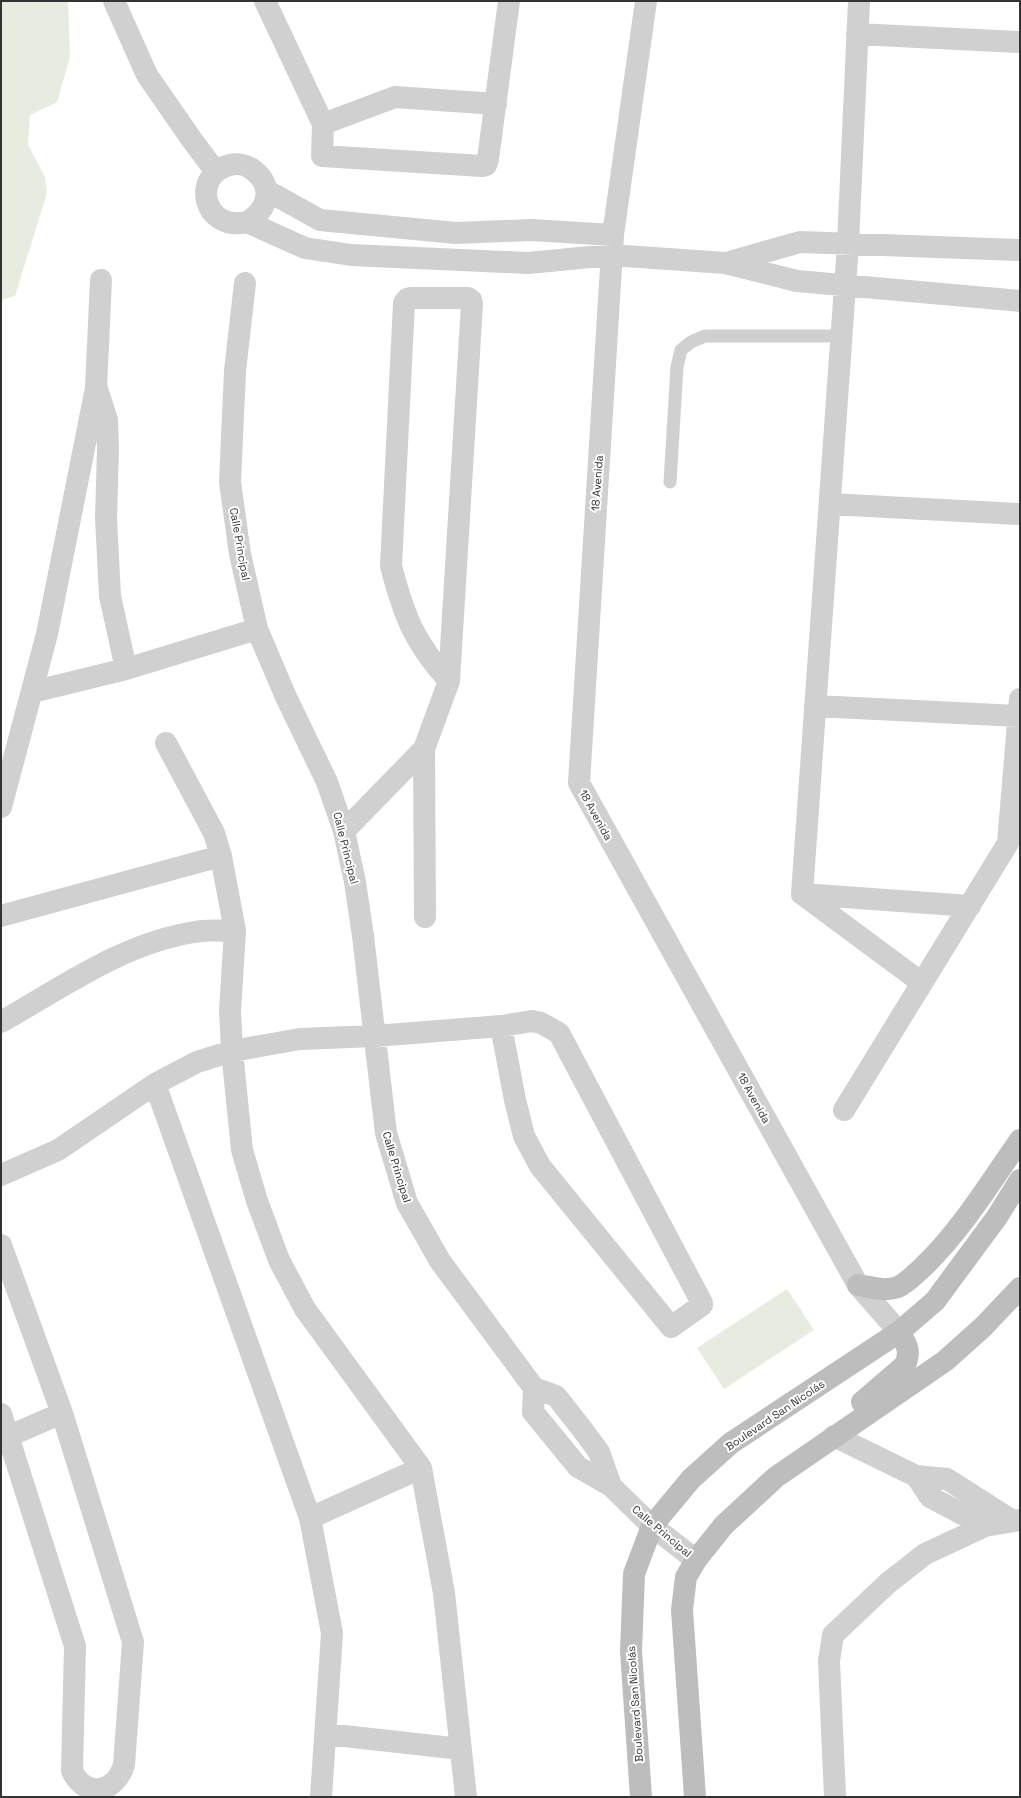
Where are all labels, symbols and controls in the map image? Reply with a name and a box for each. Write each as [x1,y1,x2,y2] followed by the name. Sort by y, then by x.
[588,454,606,511] street label: 18 Avenida
[227,506,253,582] street label: Calle Principal
[576,787,616,843] street label: 18 Avenida
[330,811,362,885] street label: Calle Principal
[734,1070,774,1126] street label: 18 Avenida
[380,1130,414,1204] street label: Calle Principal
[723,1377,827,1453] street label: Boulevard San Nicolás
[629,1502,695,1560] street label: Calle Principal
[624,1645,646,1763] street label: Boulevard San Nicolás

